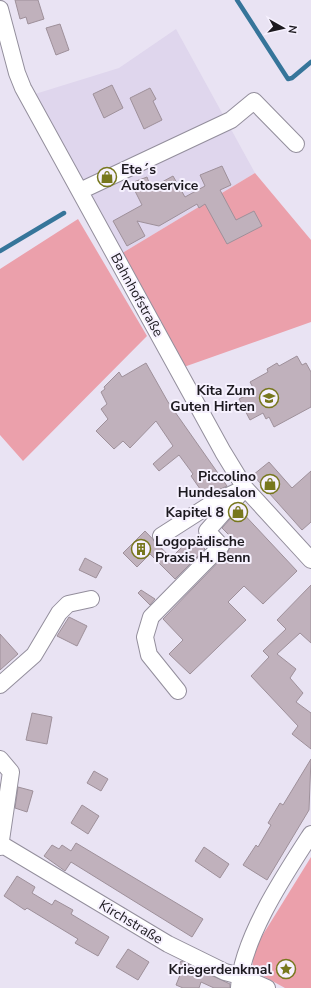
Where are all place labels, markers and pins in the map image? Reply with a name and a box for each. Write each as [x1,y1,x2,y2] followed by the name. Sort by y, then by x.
[121,160,199,195] place label: Ete´s Autoservice
[96,166,118,188] shop icon: Ete´s Autoservice
[170,381,255,416] place label: Kita Zum Guten Hirten
[258,387,280,409] school or university icon: Kita Zum Guten Hirten
[178,467,256,502] place label: Piccolino Hundesalon
[259,473,281,495] shop icon: Piccolino Hundesalon
[227,501,249,523] shop icon: Kapitel 8
[166,503,224,522] place label: Kapitel 8
[155,532,251,567] place label: Logopädische Praxis H. Benn
[130,538,152,560] building icon: Logopädische Praxis H. Benn
[275,958,297,980] place icon: Kriegerdenkmal
[169,960,273,979] place label: Kriegerdenkmal

